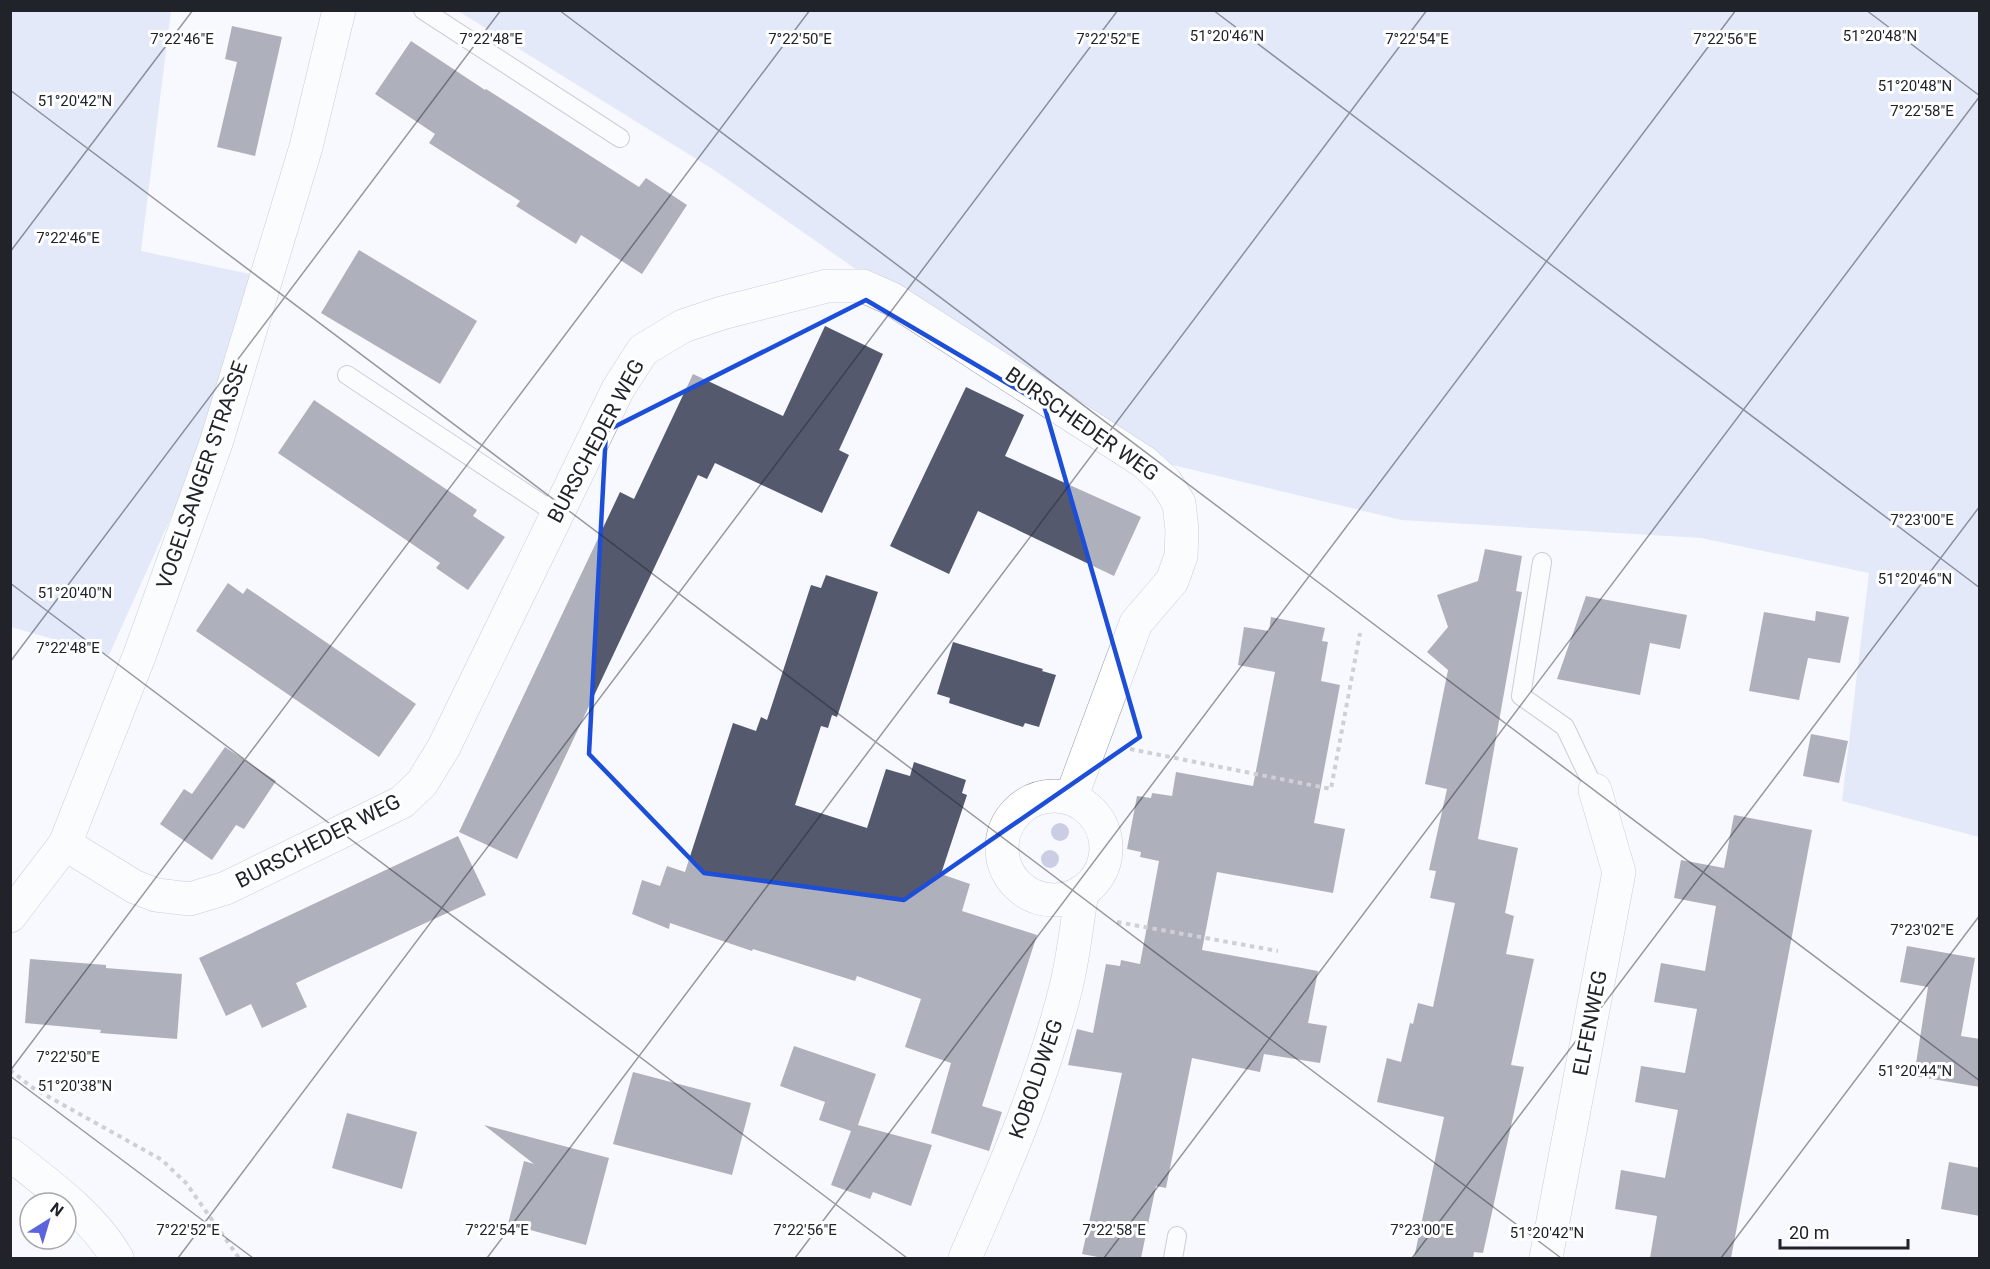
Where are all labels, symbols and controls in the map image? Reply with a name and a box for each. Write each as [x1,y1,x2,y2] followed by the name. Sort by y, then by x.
[1190,27,1264,45] text: 51°20'46"N
[1843,27,1917,45] text: 51°20'48"N
[150,30,214,48] text: 7°22'46"E
[459,30,523,48] text: 7°22'48"E
[768,30,832,48] text: 7°22'50"E
[1076,30,1140,48] text: 7°22'52"E
[1385,30,1449,48] text: 7°22'54"E
[1693,30,1757,48] text: 7°22'56"E
[1878,77,1952,95] text: 51°20'48"N
[38,92,112,110] text: 51°20'42"N
[1890,102,1954,120] text: 7°22'58"E
[36,229,100,247] text: 7°22'46"E
[543,355,649,527] street label: BURSCHEDER WEG
[152,358,252,592] street label: VOGELSANGER STRASSE
[1001,362,1163,486] street label: BURSCHEDER WEG
[1890,511,1954,529] text: 7°23'00"E
[1878,570,1952,588] text: 51°20'46"N
[38,584,112,602] text: 51°20'40"N
[36,639,100,657] text: 7°22'48"E
[232,789,404,893] street label: BURSCHEDER WEG
[1890,921,1954,939] text: 7°23'02"E
[1568,968,1612,1078] street label: ELFENWEG
[1004,1016,1068,1142] street label: KOBOLDWEG
[36,1048,100,1066] text: 7°22'50"E
[1878,1062,1952,1080] text: 51°20'44"N
[38,1077,112,1095] text: 51°20'38"N
[18,1191,78,1251] north arrow
[46,1198,67,1220] text: N
[1780,1212,1908,1250] scale bar
[156,1221,220,1239] text: 7°22'52"E
[465,1221,529,1239] text: 7°22'54"E
[773,1221,837,1239] text: 7°22'56"E
[1082,1221,1146,1239] text: 7°22'58"E
[1390,1221,1454,1239] text: 7°23'00"E
[1789,1222,1829,1243] text: 20 m
[1510,1224,1584,1242] text: 51°20'42"N

